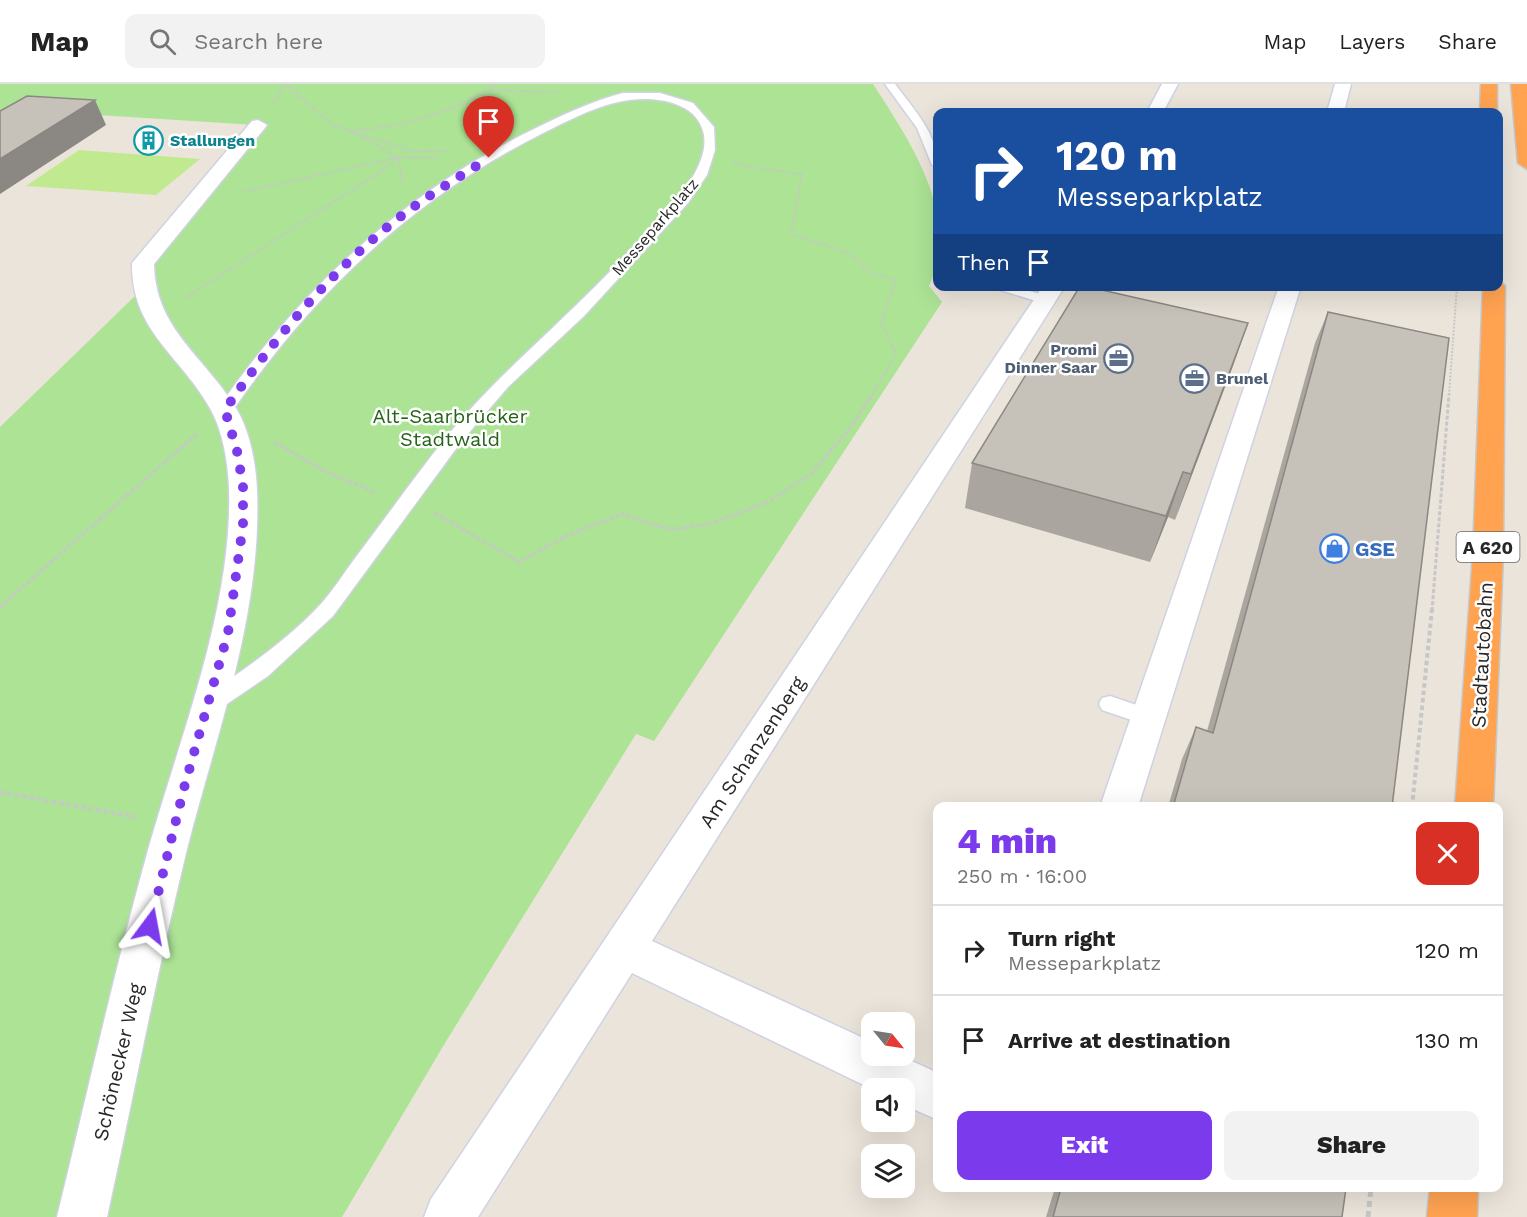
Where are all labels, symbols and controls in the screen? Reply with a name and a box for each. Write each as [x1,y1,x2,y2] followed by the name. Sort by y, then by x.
[125,14,545,68] search box
[30,25,89,58] text: Map
[146,25,179,58] icon: search
[194,29,323,54] text: Search here
[1263,29,1306,54] text: Map
[1339,29,1405,54] text: Layers
[1438,29,1497,54] text: Share
[463,96,514,158] pin
[472,105,505,138] icon: arrive
[133,124,165,156] building icon: Stallungen
[170,131,255,150] place label: Stallungen
[1056,131,1178,180] text: 120 m
[957,132,1035,210] icon: right
[608,175,702,279] street label: Messeparkplatz
[1056,181,1263,213] text: Messeparkplatz
[1022,246,1055,279] icon: arrive
[957,250,1010,275] text: Then
[1005,340,1097,377] place label: Promi Dinner Saar
[1102,342,1134,374] office icon: Promi Dinner Saar
[1179,362,1211,394] office icon: Brunel
[1216,369,1269,388] place label: Brunel
[372,404,528,451] park label: Alt-Saarbrücker Stadtwald
[1456,532,1520,562] road number: A 620
[1318,533,1350,565] shop icon: GSE
[1355,537,1395,561] place label: GSE
[1466,581,1498,729] street label: Stadtautobahn
[694,671,810,832] street label: Am Schanzenberg
[957,820,1057,862] text: 4 min
[1416,822,1479,885] button: close
[957,864,1087,888] text: 250 m · 16:00
[118,894,182,958] position arrow
[1008,926,1115,951] text: Turn right
[957,934,990,967] icon: right
[1415,938,1479,963] text: 120 m
[1008,951,1161,975] text: Messeparkplatz
[88,981,148,1143] street label: Schönecker Weg
[861,1012,915,1066] north arrow
[861,1012,915,1198] map controls
[957,1024,990,1057] icon: arrive
[1008,1028,1231,1053] text: Arrive at destination
[1415,1028,1479,1053] text: 130 m
[861,1078,915,1132] button: sound
[957,1111,1212,1180] button: Exit
[1224,1111,1479,1180] button: Share
[861,1144,915,1198] button: layers

